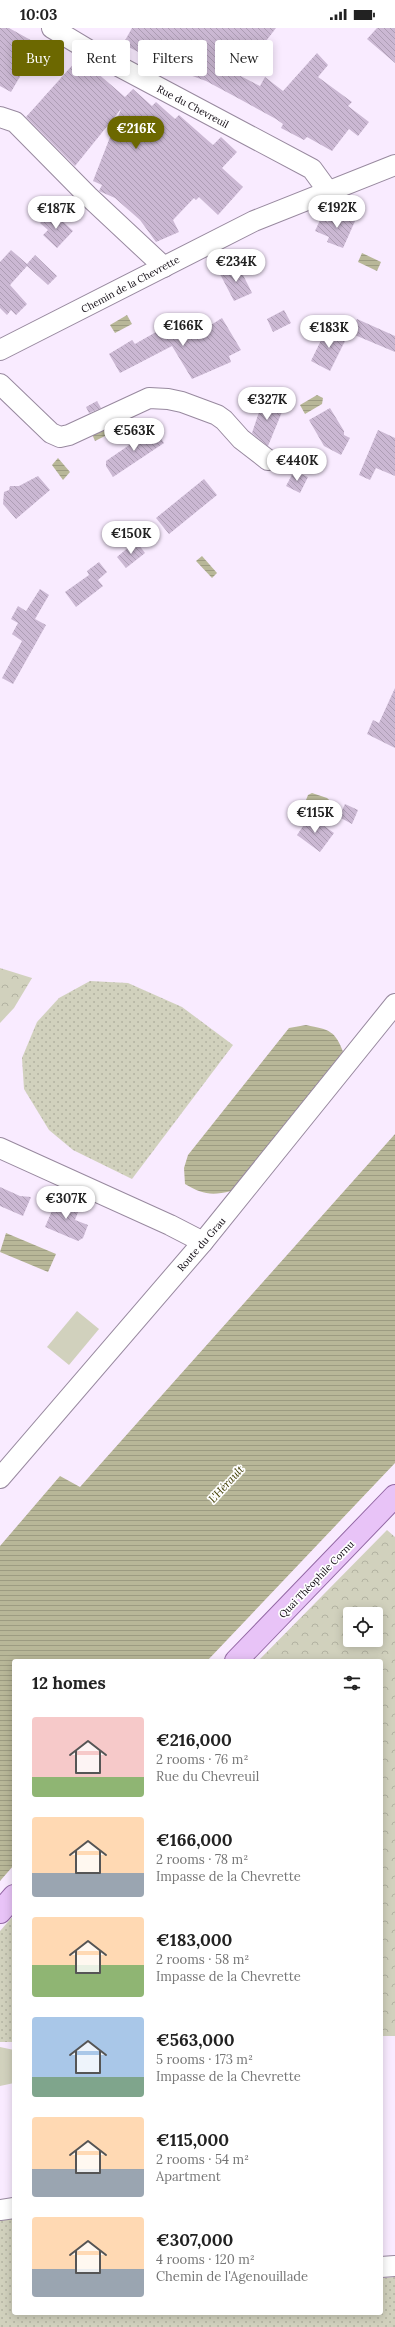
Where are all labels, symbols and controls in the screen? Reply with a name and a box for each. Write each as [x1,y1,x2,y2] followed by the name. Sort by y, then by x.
[20,5,57,24] text: 10:03
[12,40,64,76] chip: Buy
[72,40,130,76] chip: Rent
[138,40,207,76] chip: Filters
[215,40,273,76] chip: New
[155,82,231,131] street label: Rue du Chevreuil
[108,116,164,150] pin: €216K
[116,120,156,137] text: €216K
[309,195,365,229] pin: €192K
[28,196,84,230] pin: €187K
[317,199,357,216] text: €192K
[37,200,75,217] text: €187K
[208,249,264,283] pin: €234K
[79,253,182,316] street label: Chemin de la Chevrette
[215,253,257,270] text: €234K
[155,313,211,347] pin: €166K
[301,315,357,349] pin: €183K
[163,317,203,334] text: €166K
[309,319,349,336] text: €183K
[239,387,295,421] pin: €327K
[247,391,287,408] text: €327K
[106,418,162,452] pin: €563K
[113,422,155,439] text: €563K
[269,448,325,482] pin: €440K
[276,452,318,469] text: €440K
[103,521,159,555] pin: €150K
[111,525,151,542] text: €150K
[287,800,343,834] pin: €115K
[296,804,334,821] text: €115K
[38,1186,94,1220] pin: €307K
[45,1190,87,1207] text: €307K
[174,1215,228,1274] street label: Route du Grau
[205,1463,247,1505] water label: L'Hérault
[276,1538,357,1621] street label: Quai Théophile Cornu
[343,1607,383,1647] map controls
[343,1607,383,1647] button: locate
[32,1672,106,1694] text: 12 homes
[341,1672,363,1694] icon: filters
[156,1729,232,1751] text: €216,000
[64,1733,112,1781] icon: home
[156,1751,248,1768] text: 2 rooms · 76 m²
[156,1768,259,1785] text: Rue du Chevreuil
[156,1829,233,1851] text: €166,000
[64,1833,112,1881] icon: home
[156,1851,248,1868] text: 2 rooms · 78 m²
[156,1868,301,1885] text: Impasse de la Chevrette
[156,1929,232,1951] text: €183,000
[64,1933,112,1981] icon: home
[156,1951,249,1968] text: 2 rooms · 58 m²
[156,1968,301,1985] text: Impasse de la Chevrette
[156,2029,235,2051] text: €563,000
[64,2033,112,2081] icon: home
[156,2051,253,2068] text: 5 rooms · 173 m²
[156,2068,301,2085] text: Impasse de la Chevrette
[156,2129,229,2151] text: €115,000
[64,2133,112,2181] icon: home
[156,2151,249,2168] text: 2 rooms · 54 m²
[156,2168,221,2185] text: Apartment
[156,2229,233,2251] text: €307,000
[64,2233,112,2281] icon: home
[156,2251,255,2268] text: 4 rooms · 120 m²
[156,2268,308,2285] text: Chemin de l'Agenouillade

